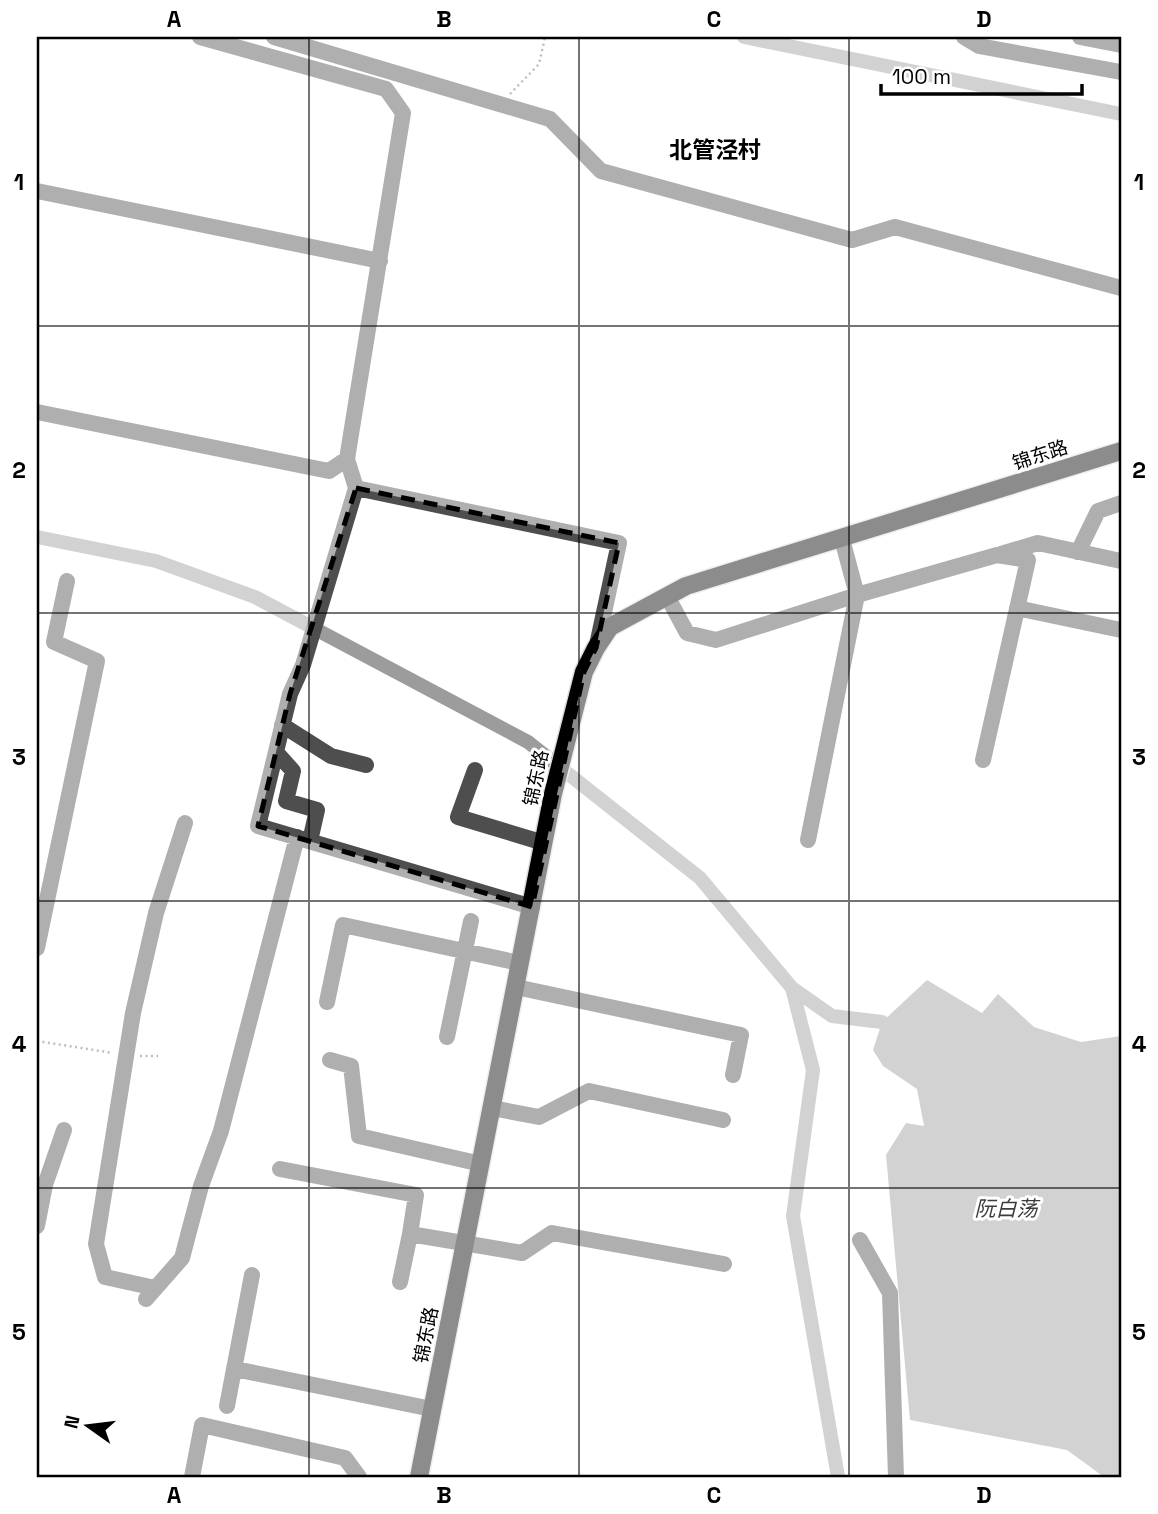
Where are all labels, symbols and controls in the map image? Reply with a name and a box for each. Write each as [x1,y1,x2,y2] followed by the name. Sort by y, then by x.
[167,4,182,34] text: A
[436,4,452,34] text: B
[707,4,721,34] text: C
[976,4,992,34] text: D
[881,52,1083,96] scale bar
[892,63,951,90] text: 100 m
[669,135,761,165] district label: 北管泾村
[14,167,24,197] text: 1
[1134,167,1144,197] text: 1
[1009,434,1071,476] street label: 锦东路
[12,455,26,485] text: 2
[1132,455,1146,485] text: 2
[12,742,26,772] text: 3
[1132,742,1146,772] text: 3
[518,748,554,808] street label: 锦东路
[12,1029,27,1059] text: 4
[1132,1029,1147,1059] text: 4
[975,1195,1040,1222] water label: 阮白荡
[408,1305,444,1365] street label: 锦东路
[12,1317,26,1347] text: 5
[1132,1317,1146,1347] text: 5
[52,1392,122,1462] north arrow
[58,1413,86,1431] text: N
[167,1480,182,1510] text: A
[436,1480,452,1510] text: B
[707,1480,721,1510] text: C
[976,1480,992,1510] text: D

